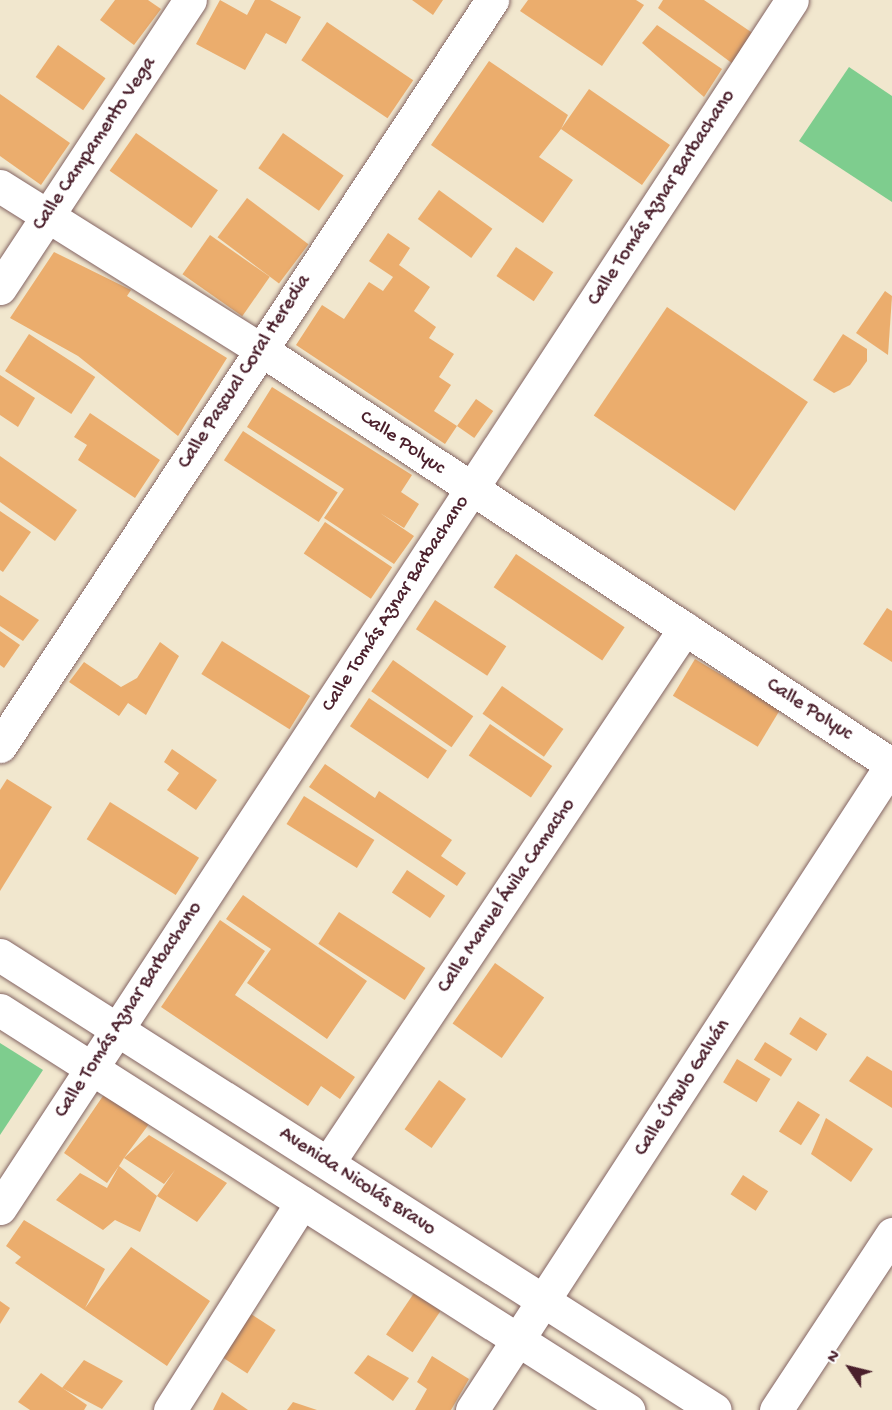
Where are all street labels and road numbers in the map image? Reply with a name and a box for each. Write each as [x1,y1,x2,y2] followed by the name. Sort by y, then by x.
[28,53,162,235] street label: Calle Campamento Vega
[583,85,741,311] street label: Calle Tomás Aznar Barbachano
[173,270,317,474] street label: Calle Pascual Coral Heredia
[355,406,449,480] street label: Calle Polyuc
[317,491,475,717] street label: Calle Tomás Aznar Barbachano
[762,673,856,747] street label: Calle Polyuc
[433,794,581,998] street label: Calle Manuel Ávila Camacho
[50,897,208,1123] street label: Calle Tomás Aznar Barbachano
[630,1015,736,1161] street label: Calle Úrsulo Galván
[274,1122,440,1242] street label: Avenida Nicolás Bravo

